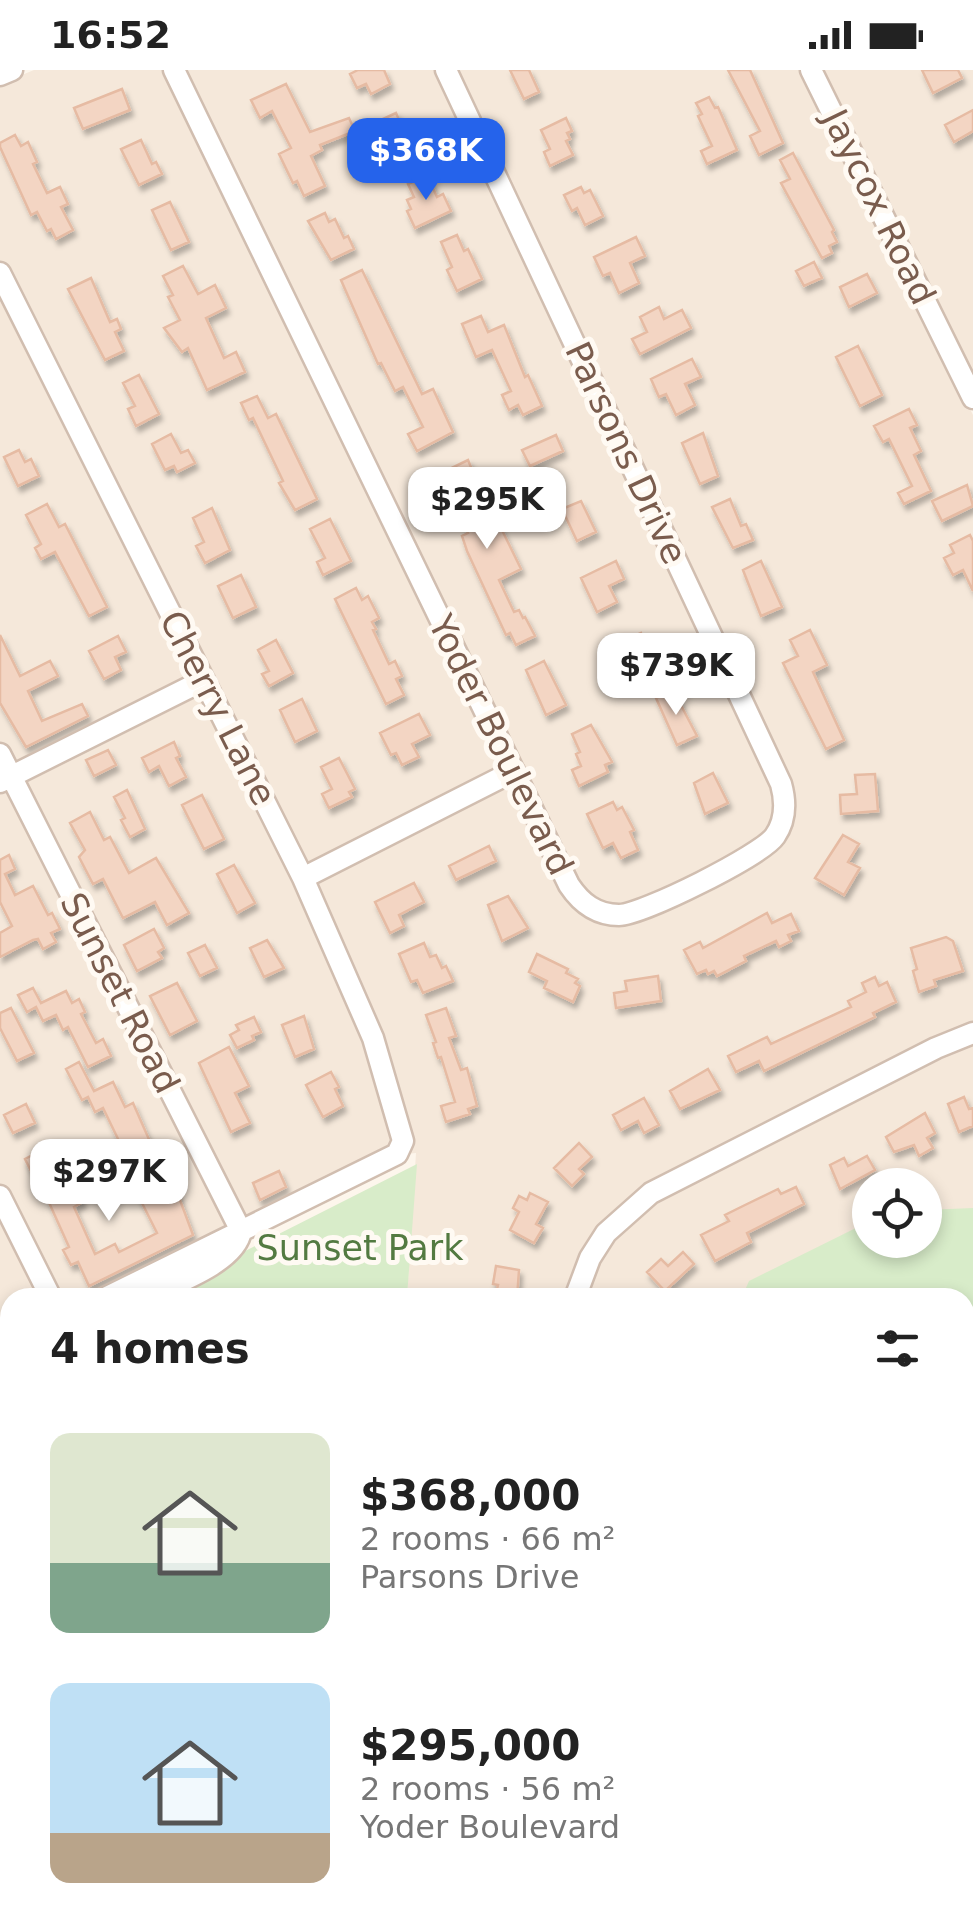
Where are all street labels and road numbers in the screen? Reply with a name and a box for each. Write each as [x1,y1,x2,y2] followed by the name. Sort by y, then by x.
[814,101,943,311] street label: Jaycox Road
[557,336,695,570] street label: Parsons Drive
[152,604,284,812] street label: Cherry Lane
[420,608,581,882] street label: Yoder Boulevard
[52,886,188,1100] street label: Sunset Road

